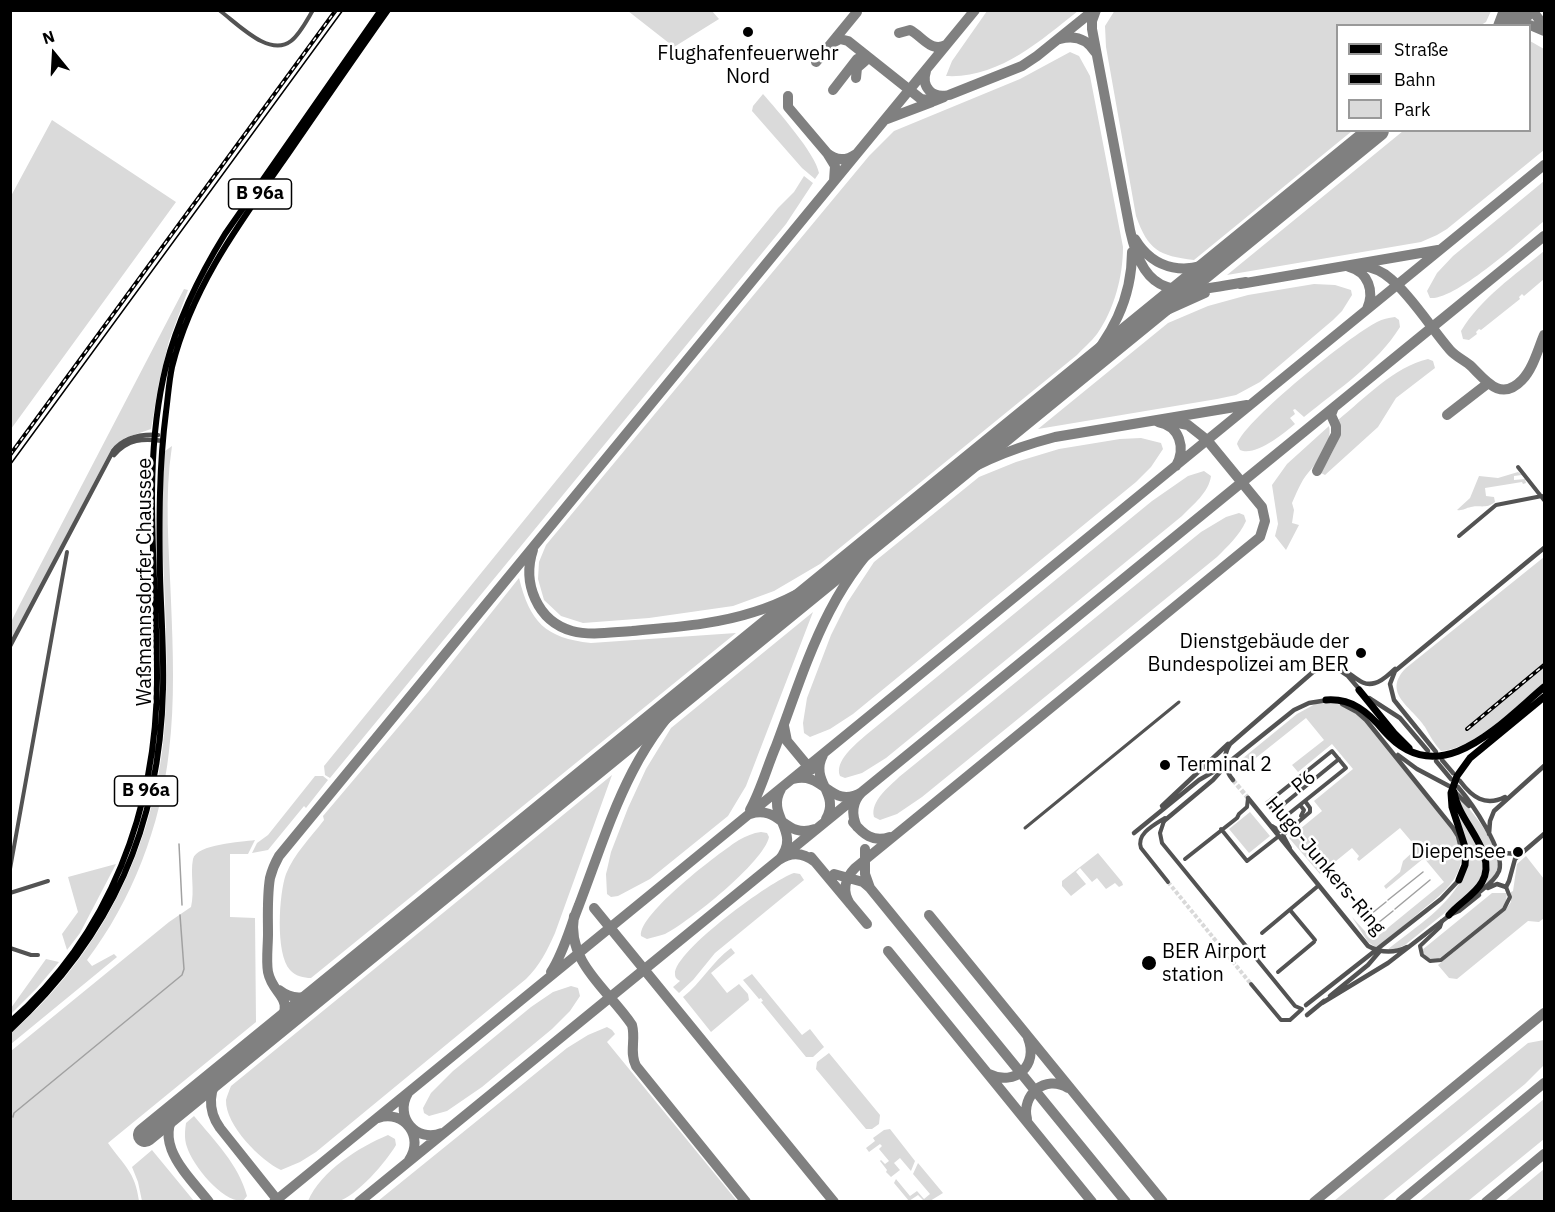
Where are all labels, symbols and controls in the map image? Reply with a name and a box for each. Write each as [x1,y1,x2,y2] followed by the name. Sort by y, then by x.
[24,24,84,84] north arrow
[1336,24,1531,132] legend
[741,25,755,39] marker: Flughafenfeuerwehr Nord
[40,26,57,48] text: N
[1394,38,1448,61] text: Straße
[657,42,839,89] place label: Flughafenfeuerwehr Nord
[1394,68,1436,91] text: Bahn
[1394,98,1430,121] text: Park
[228,179,292,209] road number: B 96a
[133,458,157,706] street label: Waßmannsdorfer Chaussee
[1148,630,1349,677] place label: Dienstgebäude der Bundespolizei am BER
[1354,646,1368,660] marker: Dienstgebäude der Bundespolizei am BER
[1177,753,1272,777] place label: Terminal 2
[1158,758,1172,772] marker: Terminal 2
[1287,765,1321,799] street label: P6
[114,776,178,806] road number: B 96a
[1260,792,1390,940] street label: Hugo-Junkers-Ring
[1411,840,1506,864] place label: Diepensee
[1511,845,1525,859] marker: Diepensee
[1162,940,1267,987] place label: BER Airport station
[1140,954,1158,972] marker: BER Airport station

